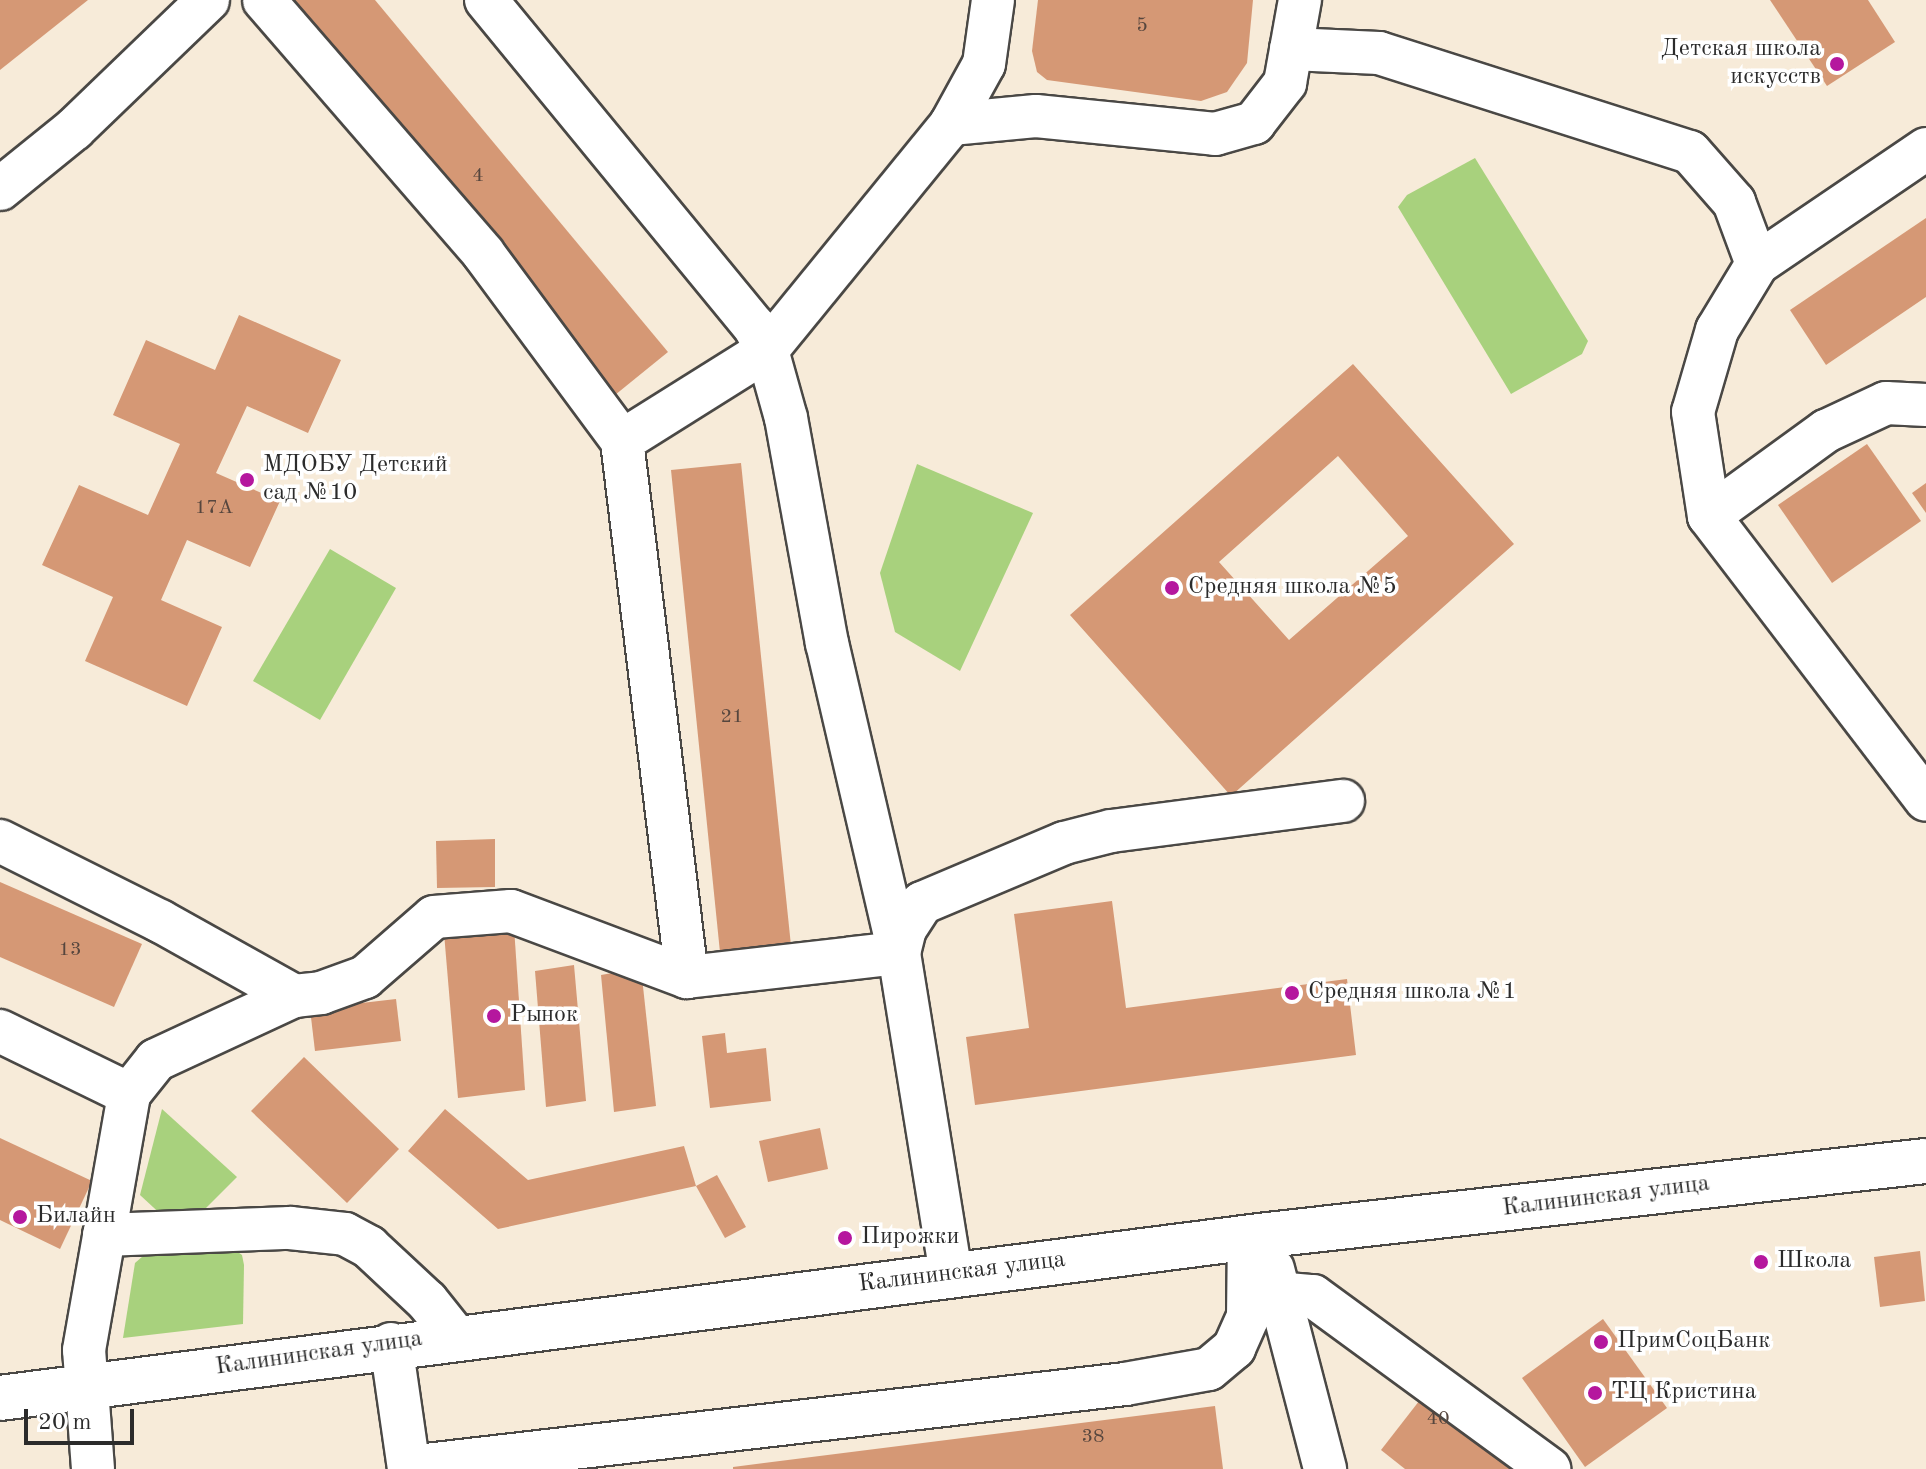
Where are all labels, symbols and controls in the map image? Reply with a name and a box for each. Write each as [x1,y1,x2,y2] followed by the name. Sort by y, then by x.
[1136,14,1148,38] house number: 5
[1661,36,1821,92] place label: Детская школа искусств
[1828,55,1846,73] marker: Детская школа искусств
[472,164,484,188] house number: 4
[263,452,448,508] place label: МДОБУ Детский сад №10
[238,471,256,489] marker: МДОБУ Детский сад №10
[195,496,233,520] house number: 17А
[1188,574,1397,602] place label: Средняя школа №5
[1163,579,1181,597] marker: Средняя школа №5
[720,705,744,729] house number: 21
[58,938,82,962] house number: 13
[1308,979,1517,1007] place label: Средняя школа №1
[1283,984,1301,1002] marker: Средняя школа №1
[510,1002,578,1030] place label: Рынок
[485,1007,503,1025] marker: Рынок
[1501,1170,1711,1224] street label: Калининская улица
[36,1203,116,1231] place label: Билайн
[11,1208,29,1226] marker: Билайн
[861,1224,959,1252] place label: Пирожки
[836,1229,854,1247] marker: Пирожки
[857,1246,1067,1300] street label: Калининская улица
[1777,1248,1851,1276] place label: Школа
[1752,1253,1770,1271] marker: Школа
[214,1325,424,1383] street label: Калининская улица
[1617,1328,1770,1356] place label: ПримСоцБанк
[1592,1333,1610,1351] marker: ПримСоцБанк
[1611,1379,1757,1407] place label: ТЦ Кристина
[1586,1384,1604,1402] marker: ТЦ Кристина
[28,1393,138,1443] scale bar
[1426,1407,1450,1431] house number: 40
[38,1411,92,1435] text: 20 m
[1081,1425,1105,1449] house number: 38

